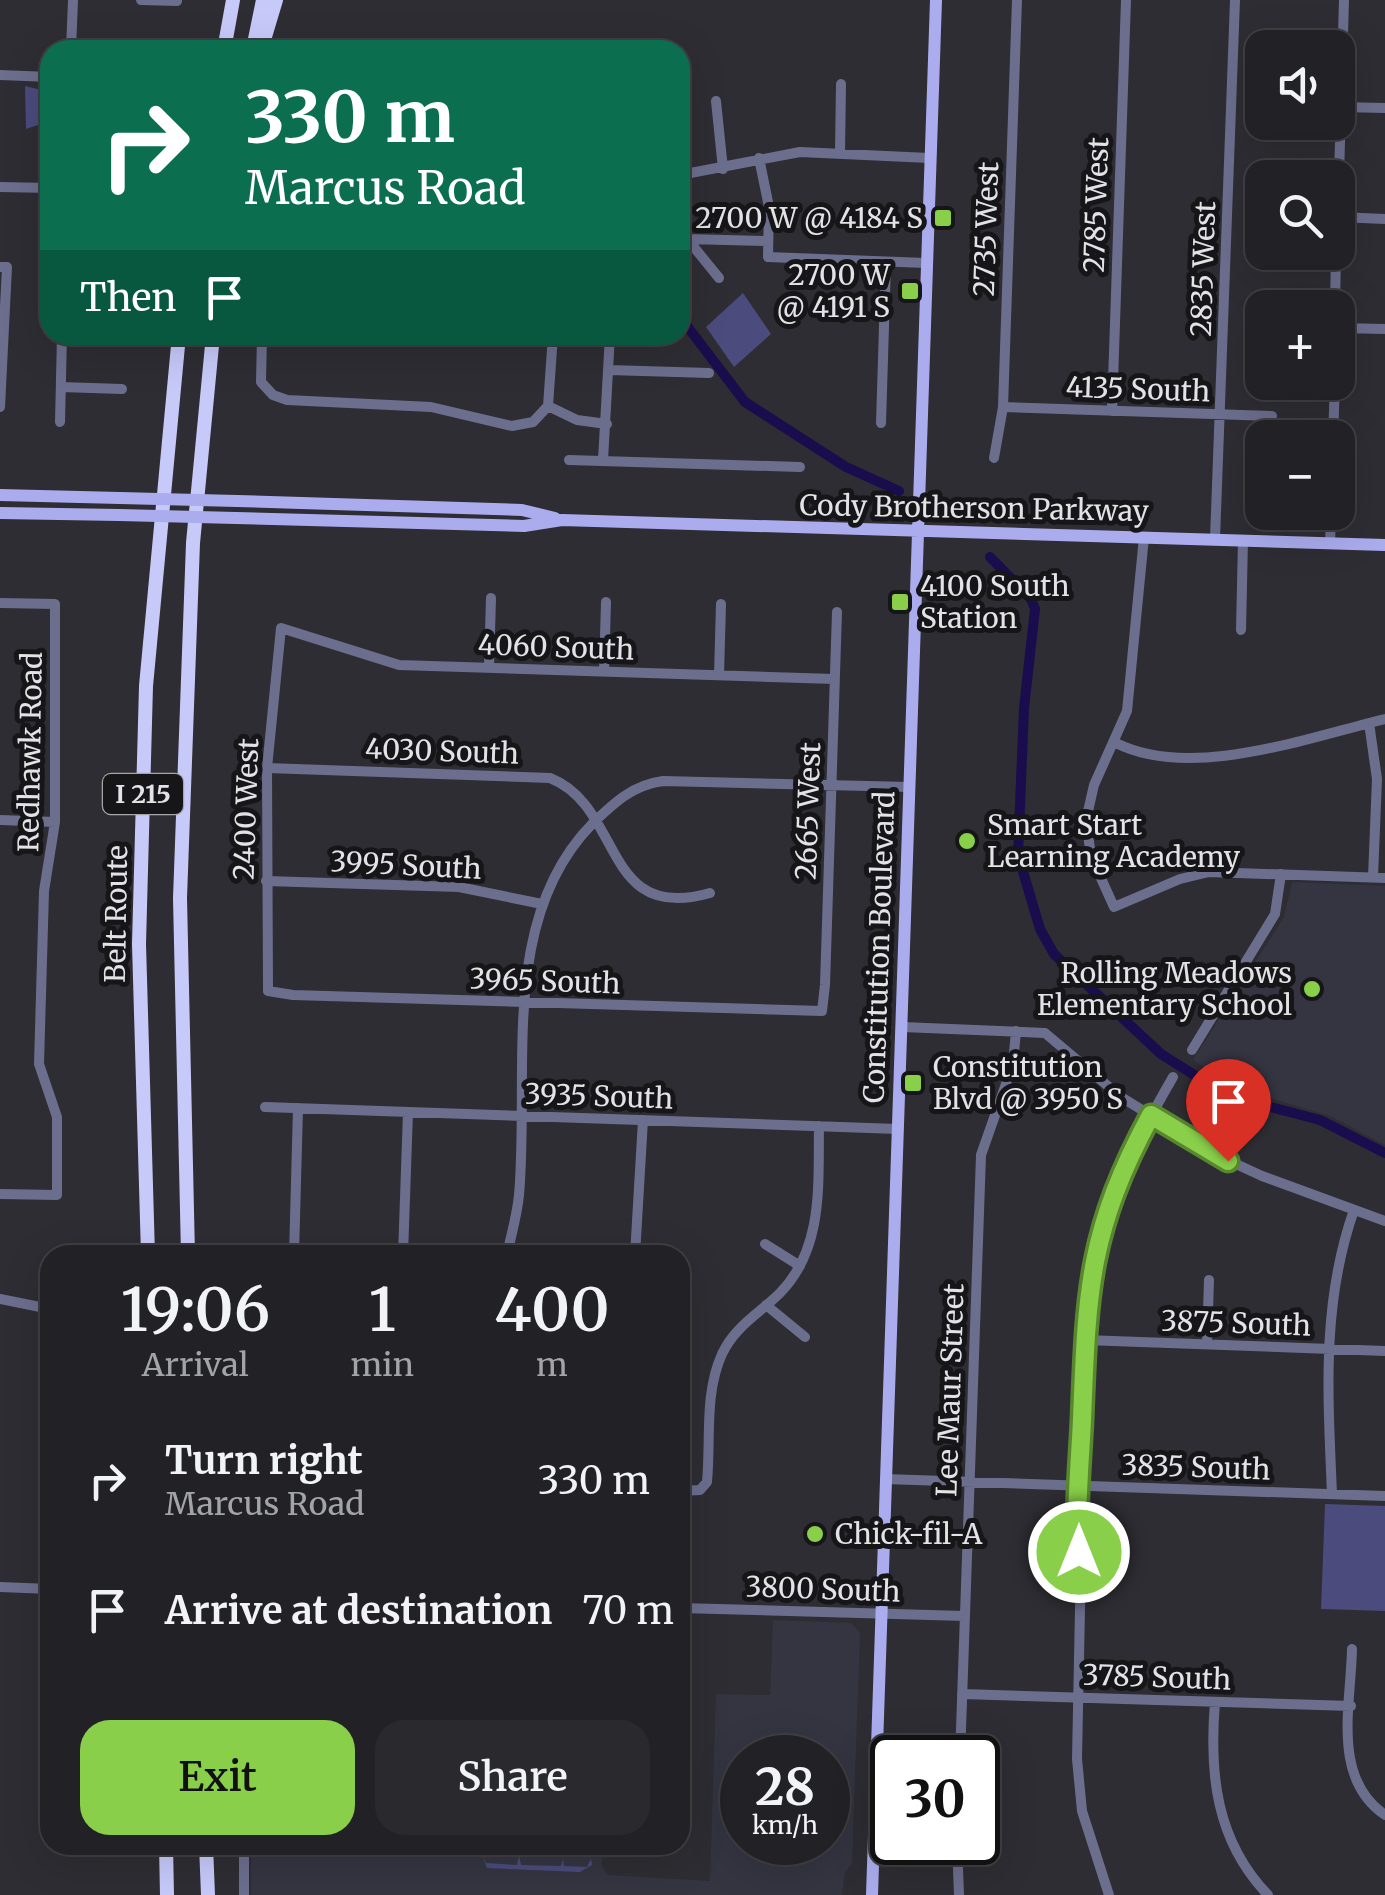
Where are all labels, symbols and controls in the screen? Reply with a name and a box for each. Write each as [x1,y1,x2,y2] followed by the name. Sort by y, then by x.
[1245,30,1355,530] map controls
[1245,30,1355,140] button: sound
[245,73,455,161] text: 330 m
[80,80,210,210] icon: right
[1076,137,1116,273] street label: 2785 West
[245,160,526,216] text: Marcus Road
[1245,160,1355,270] button: search
[966,161,1006,297] street label: 2735 West
[695,200,923,236] place label: 2700 W @ 4184 S
[1183,201,1223,337] street label: 2835 West
[932,207,954,229] marker: 2700 W @ 4184 S
[776,257,891,325] place label: 2700 W @ 4191 S
[197,270,252,325] icon: arrive
[80,274,177,321] text: Then
[899,280,921,302] marker: 2700 W @ 4191 S
[1245,290,1355,400] button: +
[1065,368,1211,410] street label: 4135 South
[1245,420,1355,530] button: −
[799,487,1150,529] street label: Cody Brotherson Parkway
[920,568,1069,636] place label: 4100 South Station
[889,591,911,613] marker: 4100 South Station
[477,626,635,668] street label: 4060 South
[10,651,50,852] street label: Redhawk Road
[364,730,520,772] street label: 4030 South
[226,737,266,881] street label: 2400 West
[788,741,828,880] street label: 2665 West
[103,774,183,814] road number: I 215
[856,790,902,1104] street label: Constitution Boulevard
[987,807,1241,875] place label: Smart Start Learning Academy
[956,830,978,852] marker: Smart Start Learning Academy
[330,843,482,887] street label: 3995 South
[97,845,135,983] street label: Belt Route
[1037,955,1292,1023] place label: Rolling Meadows Elementary School
[469,960,621,1002] street label: 3965 South
[1301,978,1323,1000] marker: Rolling Meadows Elementary School
[933,1049,1123,1117] place label: Constitution Blvd @ 3950 S
[1186,1059,1271,1162] pin
[902,1072,924,1094] marker: Constitution Blvd @ 3950 S
[1201,1074,1256,1129] icon: arrive
[524,1075,674,1117] street label: 3935 South
[120,1272,270,1347] text: 19:06
[369,1272,396,1347] text: 1
[494,1272,610,1347] text: 400
[928,1283,972,1497] street label: Lee Maur Street
[1161,1302,1311,1344] street label: 3875 South
[142,1345,249,1385] text: Arrival
[351,1345,414,1385] text: min
[536,1345,568,1385] text: m
[165,1437,363,1484] text: Turn right
[1121,1446,1271,1488] street label: 3835 South
[80,1453,135,1508] icon: right
[537,1457,650,1504] text: 330 m
[165,1484,364,1524] text: Marcus Road
[1027,1500,1131,1604] position arrow
[835,1516,982,1552] place label: Chick-fil-A
[804,1523,826,1545] marker: Chick-fil-A
[745,1568,901,1610] street label: 3800 South
[80,1583,135,1638] icon: arrive
[165,1587,552,1634] text: Arrive at destination
[582,1587,674,1634] text: 70 m
[1082,1656,1232,1698] street label: 3785 South
[80,1720,355,1835] button: Exit
[375,1720,650,1835] button: Share
[870,1735,1000,1865] speed limit sign: 30
[755,1756,815,1819] text: 28
[752,1809,818,1841] text: km/h

